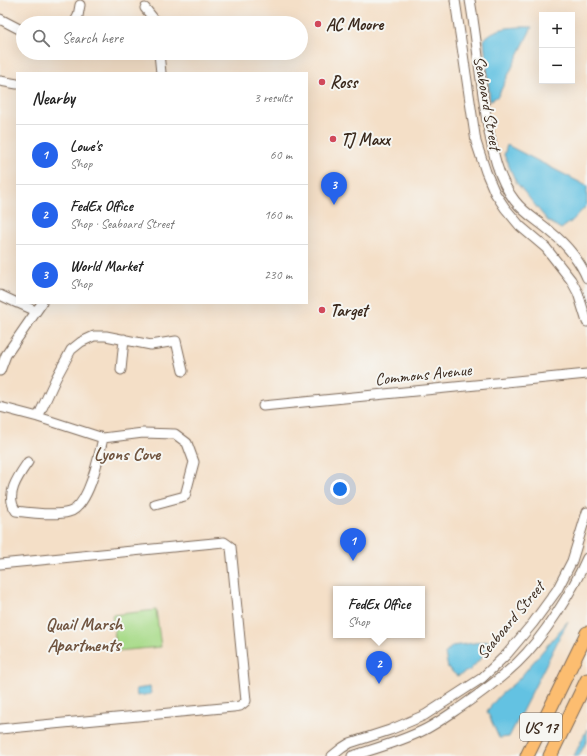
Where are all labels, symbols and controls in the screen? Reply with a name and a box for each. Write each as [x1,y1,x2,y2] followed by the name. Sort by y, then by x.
[539,12,575,84] map controls
[539,12,575,48] button: +
[326,14,384,35] place label: AC Moore
[16,16,308,60] search box
[313,19,323,29] marker: AC Moore
[30,27,52,49] icon: search
[62,29,123,48] text: Search here
[539,48,575,84] button: −
[469,54,507,154] street label: Seaboard Street
[330,72,359,93] place label: Ross
[317,77,327,87] marker: Ross
[32,88,75,109] text: Nearby
[254,90,292,106] text: 3 results
[341,129,392,150] place label: TJ Maxx
[328,134,338,144] marker: TJ Maxx
[70,137,101,156] text: Lowe's
[42,147,48,163] text: 1
[270,147,292,163] text: 60 m
[70,156,92,172] text: Shop
[321,172,347,205] pin: 3
[70,197,133,216] text: FedEx Office
[42,207,48,223] text: 2
[264,207,292,223] text: 160 m
[70,216,174,232] text: Shop · Seaboard Street
[70,257,142,276] text: World Market
[42,267,48,283] text: 3
[264,267,292,283] text: 230 m
[70,276,92,292] text: Shop
[330,300,370,321] place label: Target
[317,305,327,315] marker: Target
[374,359,474,390] street label: Commons Avenue
[94,443,162,465] district label: Lyons Cove
[330,479,350,499] your location
[340,528,366,561] pin: 1
[472,575,550,663] street label: Seaboard Street
[333,586,425,638] popup
[348,595,410,614] text: FedEx Office
[46,613,124,656] district label: Quail Marsh Apartments
[348,614,370,630] text: Shop
[366,651,392,684] pin: 2
[520,713,562,741] road number: US 17

